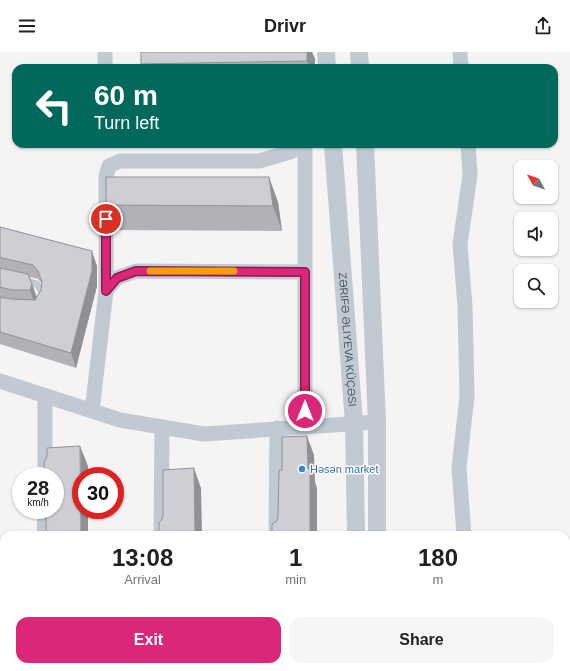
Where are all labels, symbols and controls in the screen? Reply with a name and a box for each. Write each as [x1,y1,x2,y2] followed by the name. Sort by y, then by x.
[16,15,38,37] icon: menu
[532,15,554,37] icon: share
[264,16,306,36] text: Drivr
[28,80,80,132] icon: left
[94,80,158,111] text: 60 m
[94,113,159,133] text: Turn left
[514,160,558,204] north arrow
[514,160,558,308] map controls
[89,202,123,236] pin
[95,208,117,230] icon: arrive
[514,212,558,256] button: sound
[514,264,558,308] button: search
[337,272,359,407] street label: ZƏRIFƏ ƏLIYEVA KÜÇƏSI
[284,390,326,432] position arrow
[310,463,378,475] place label: Həsən market
[297,464,307,474] marker: Həsən market
[72,467,124,519] speed limit sign: 30
[27,477,49,499] text: 28
[27,497,49,508] text: km/h
[112,544,173,571] text: 13:08
[289,544,302,571] text: 1
[418,544,458,571] text: 180
[124,572,161,587] text: Arrival
[285,572,306,587] text: min
[433,572,443,587] text: m
[16,617,281,663] button: Exit
[289,617,554,663] button: Share

